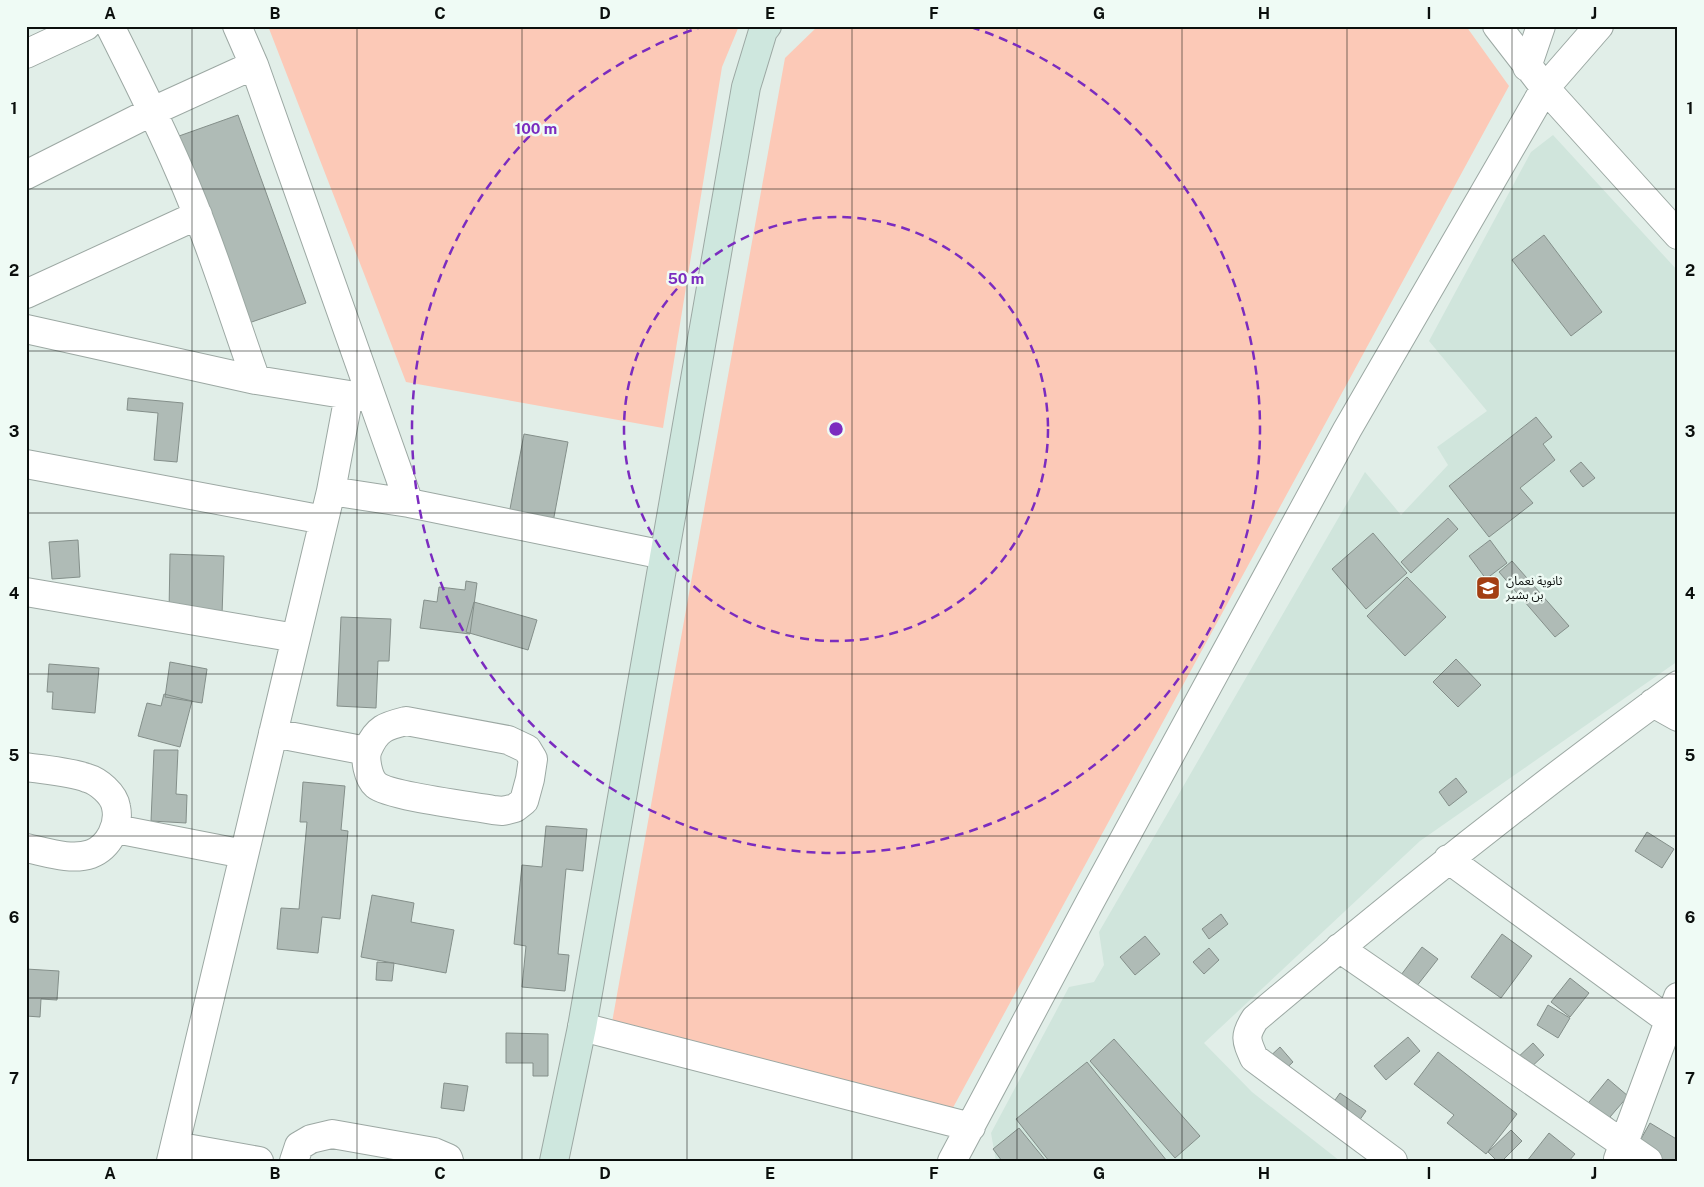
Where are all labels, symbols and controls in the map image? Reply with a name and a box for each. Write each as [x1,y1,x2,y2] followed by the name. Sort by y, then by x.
[104,4,116,23] text: A
[270,4,281,23] text: B
[434,4,446,23] text: C
[599,4,611,23] text: D
[765,4,775,23] text: E
[929,4,939,23] text: F
[1093,4,1105,23] text: G
[1258,4,1270,23] text: H
[1427,4,1431,23] text: I
[1591,4,1597,23] text: J
[11,99,17,118] text: 1
[1687,99,1693,118] text: 1
[515,120,557,137] text: 100 m
[9,261,19,280] text: 2
[1685,261,1695,280] text: 2
[668,270,704,287] text: 50 m
[827,420,845,438] centre of rings
[9,422,19,441] text: 3
[1685,422,1695,441] text: 3
[1505,574,1563,602] place label: ثانوية نعمان بن بشير
[1475,575,1501,601] school or university icon: ثانوية نعمان بن بشير
[9,584,20,603] text: 4
[1685,584,1696,603] text: 4
[9,746,20,765] text: 5
[1685,746,1696,765] text: 5
[9,908,19,927] text: 6
[1685,908,1695,927] text: 6
[9,1069,19,1088] text: 7
[1685,1069,1695,1088] text: 7
[104,1164,116,1183] text: A
[270,1164,281,1183] text: B
[434,1164,446,1183] text: C
[599,1164,611,1183] text: D
[765,1164,775,1183] text: E
[929,1164,939,1183] text: F
[1093,1164,1105,1183] text: G
[1258,1164,1270,1183] text: H
[1427,1164,1431,1183] text: I
[1591,1164,1597,1183] text: J

